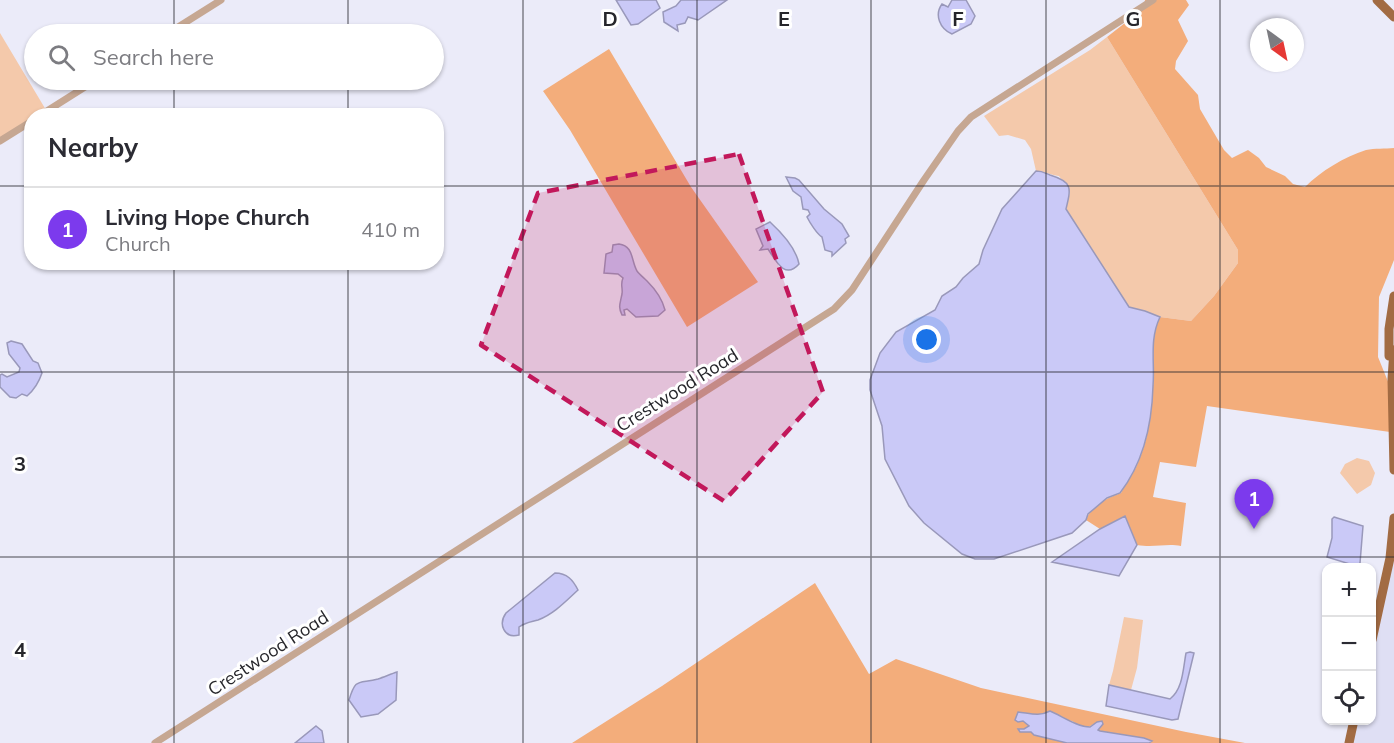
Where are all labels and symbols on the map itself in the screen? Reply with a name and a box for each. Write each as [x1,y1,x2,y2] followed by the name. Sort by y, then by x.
[602,6,618,31] text: D
[778,6,790,31] text: E
[952,6,964,31] text: F
[1126,6,1140,31] text: G
[1250,18,1304,72] north arrow
[912,325,941,354] your location
[612,343,742,437] street label: Crestwood Road
[14,451,26,476] text: 3
[1234,480,1274,529] pin: 1
[203,605,333,701] street label: Crestwood Road
[14,637,26,662] text: 4

